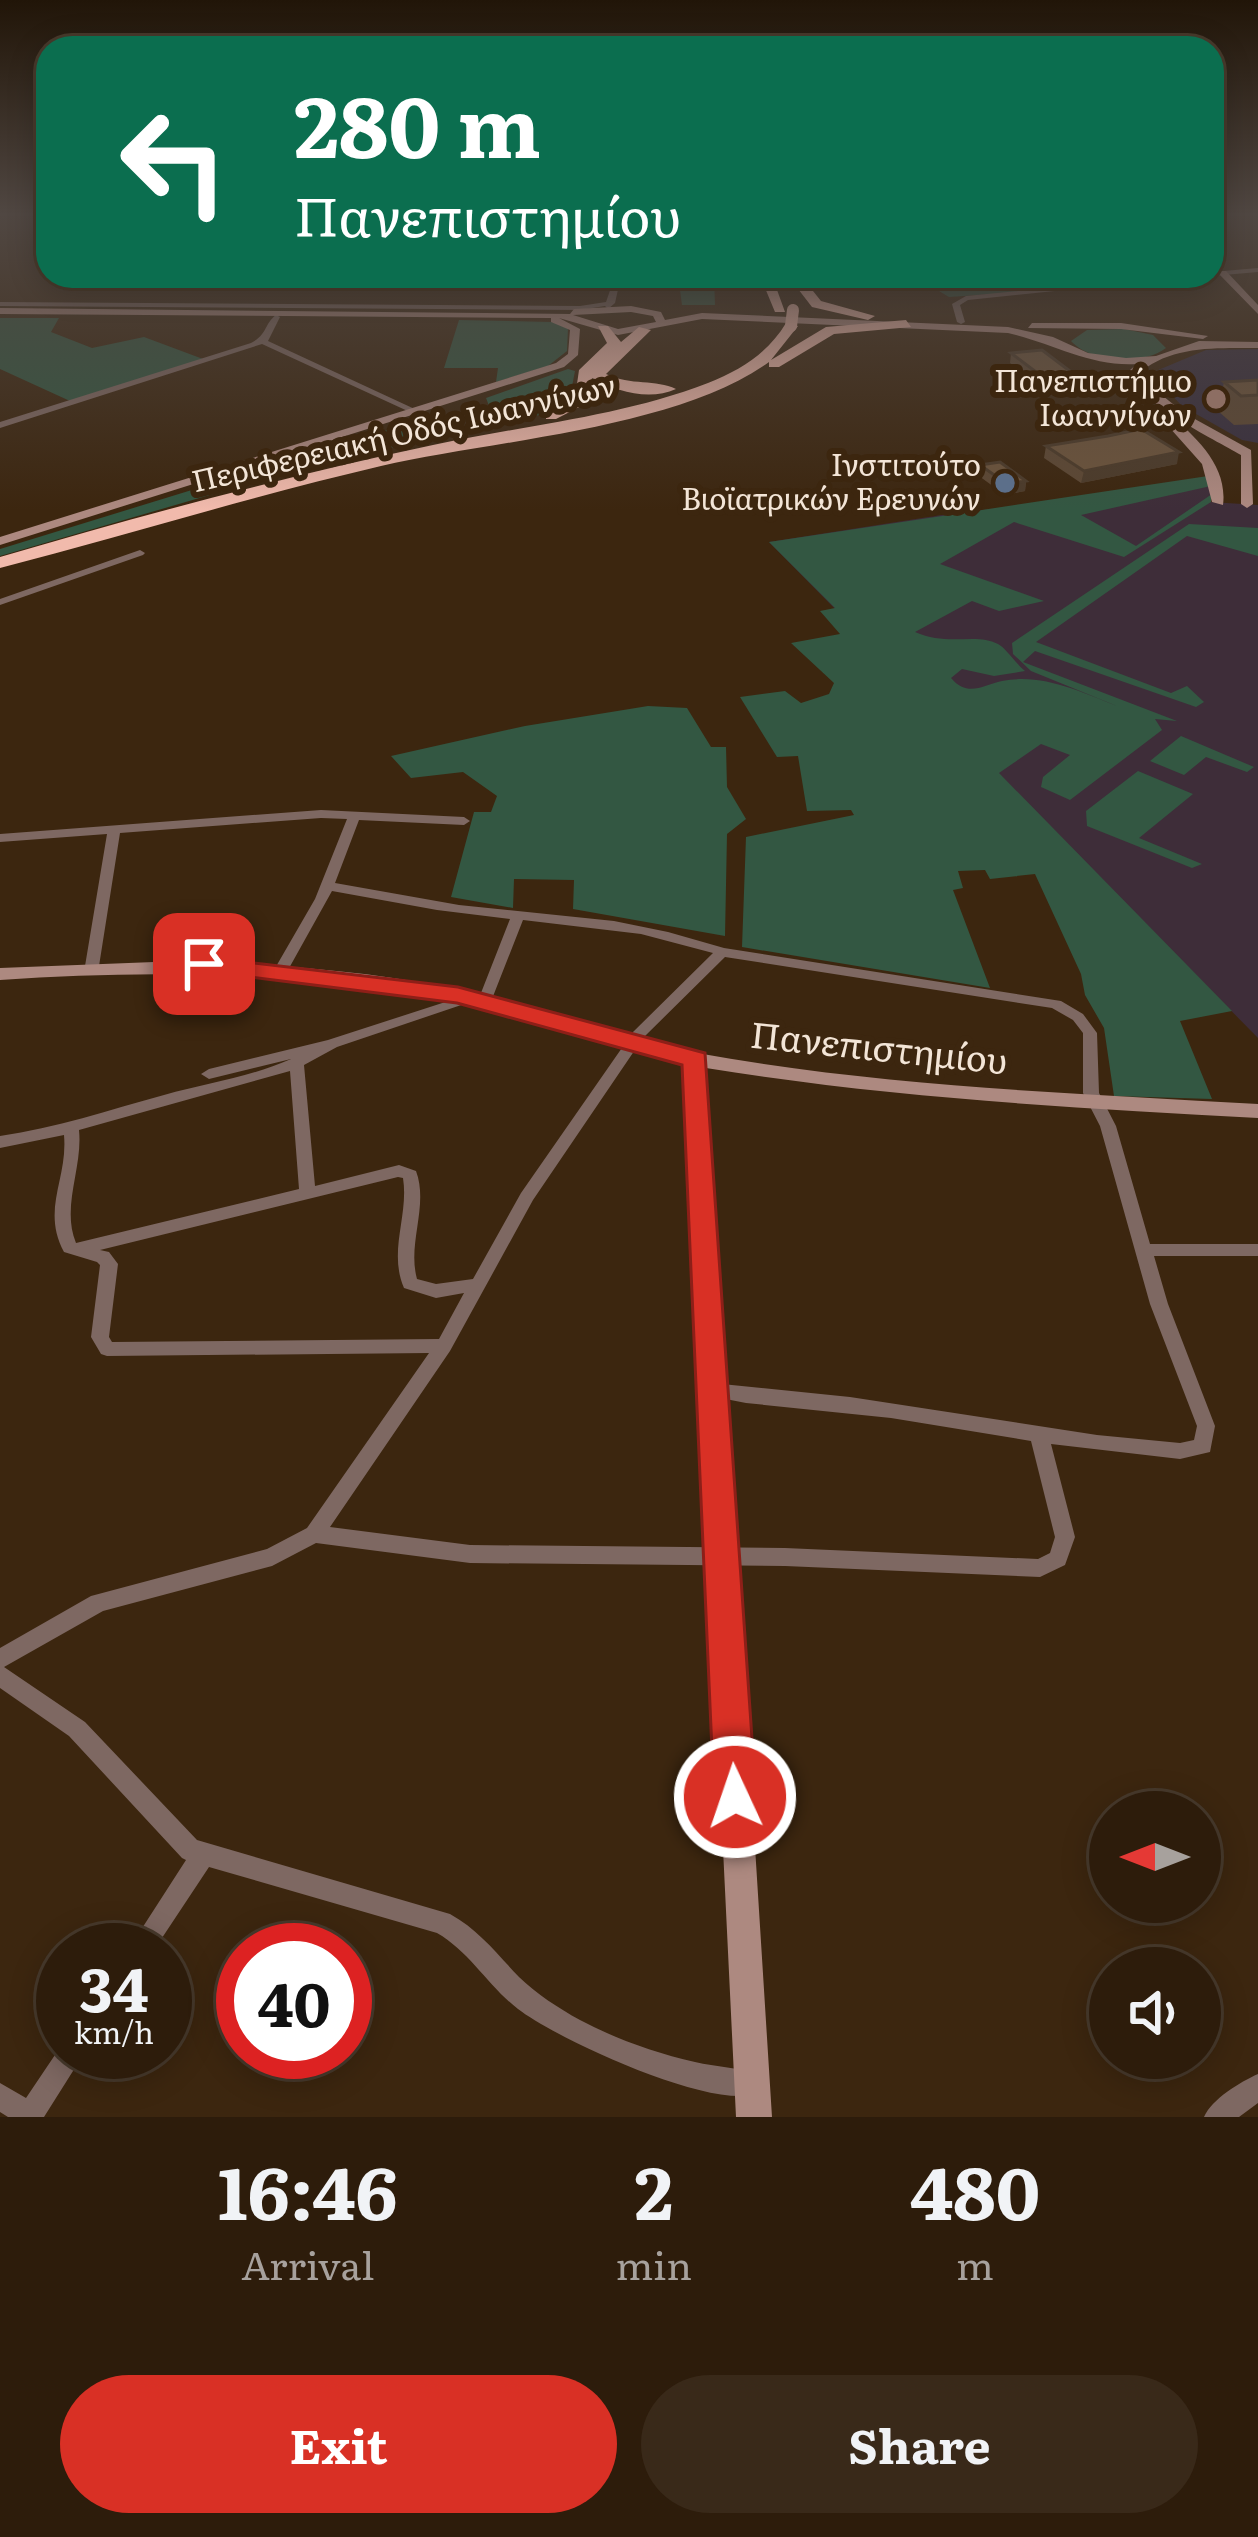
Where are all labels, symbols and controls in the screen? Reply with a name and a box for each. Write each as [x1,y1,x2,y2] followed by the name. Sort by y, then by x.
[294,59,541,184] text: 280 m
[96,84,252,240] icon: left
[294,173,681,254] text: Πανεπιστημίου
[994,357,1192,435] place label: Πανεπιστήμιο Ιωαννίνων
[187,361,620,501] street label: Περιφερειακή Οδός Ιωαννίνων
[1203,386,1229,412] marker: Πανεπιστήμιο Ιωαννίνων
[681,441,981,519] place label: Ινστιτούτο Βιοϊατρικών Ερευνών
[992,470,1018,496] marker: Ινστιτούτο Βιοϊατρικών Ερευνών
[153,913,255,1015] pin
[171,931,237,997] icon: arrive
[748,1006,1010,1085] street label: Πανεπιστημίου
[672,1734,798,1860] position arrow
[1089,1791,1221,1923] north arrow
[1089,1791,1221,2079] map controls
[216,1923,372,2079] speed limit sign: 40
[79,1941,149,2030] text: 34
[1089,1947,1221,2079] button: sound
[74,2009,154,2053] text: km/h
[218,2135,398,2242] text: 16:46
[634,2135,673,2242] text: 2
[910,2135,1040,2242] text: 480
[241,2234,374,2292] text: Arrival
[615,2234,692,2292] text: min
[956,2234,994,2292] text: m
[60,2375,617,2513] button: Exit
[641,2375,1198,2513] button: Share

